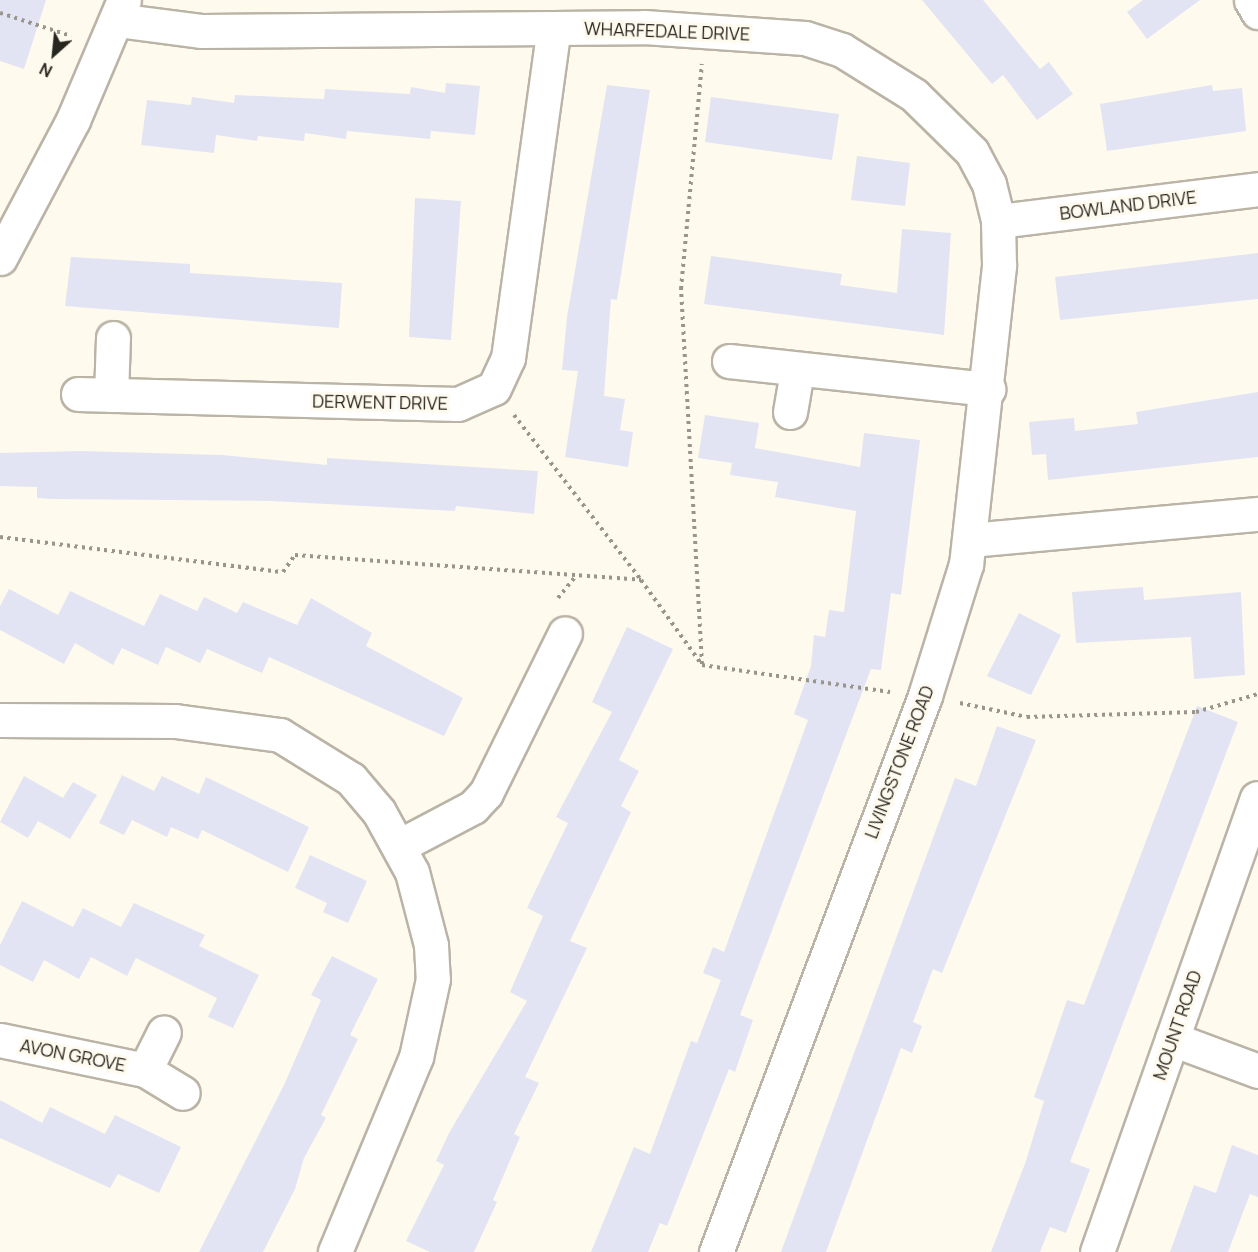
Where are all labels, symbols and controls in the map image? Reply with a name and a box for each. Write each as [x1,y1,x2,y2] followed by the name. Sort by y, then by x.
[584,17,750,45] street label: WHARFEDALE DRIVE
[24,24,84,84] north arrow
[36,58,56,82] text: N
[1058,186,1198,224] street label: BOWLAND DRIVE
[312,390,448,414] street label: DERWENT DRIVE
[860,683,938,841] street label: LIVINGSTONE ROAD
[1148,967,1206,1083] street label: MOUNT ROAD
[18,1034,128,1076] street label: AVON GROVE

